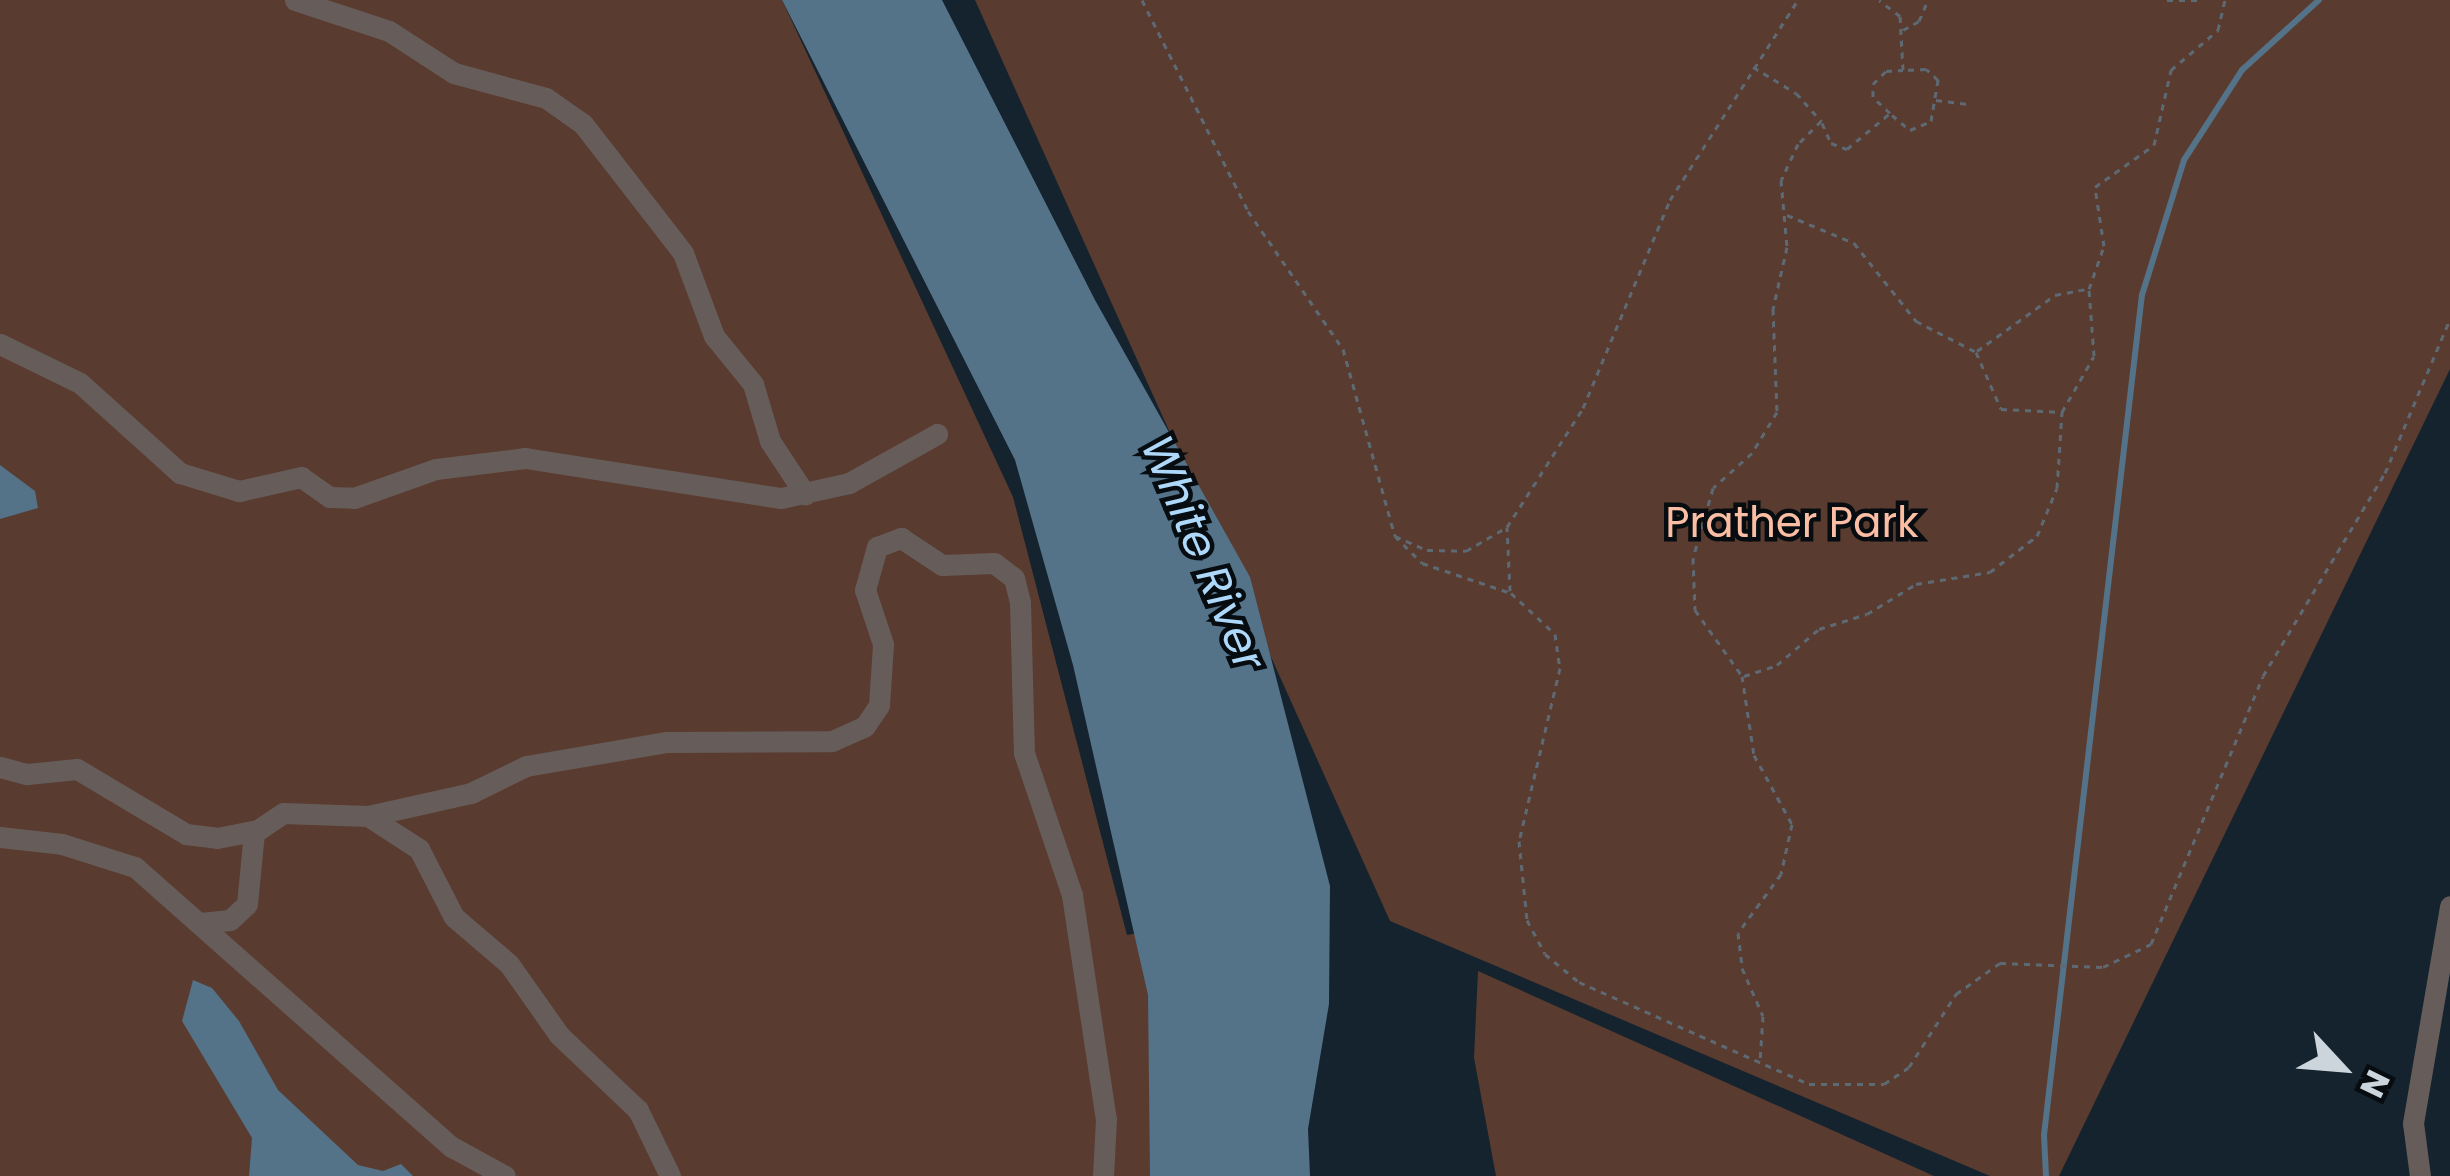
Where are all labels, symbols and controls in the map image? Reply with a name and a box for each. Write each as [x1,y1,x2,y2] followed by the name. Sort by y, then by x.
[1129,427,1277,679] water label: White River
[1665,498,1919,548] park label: Prather Park
[2282,1008,2402,1128] north arrow
[2348,1063,2401,1105] text: N

